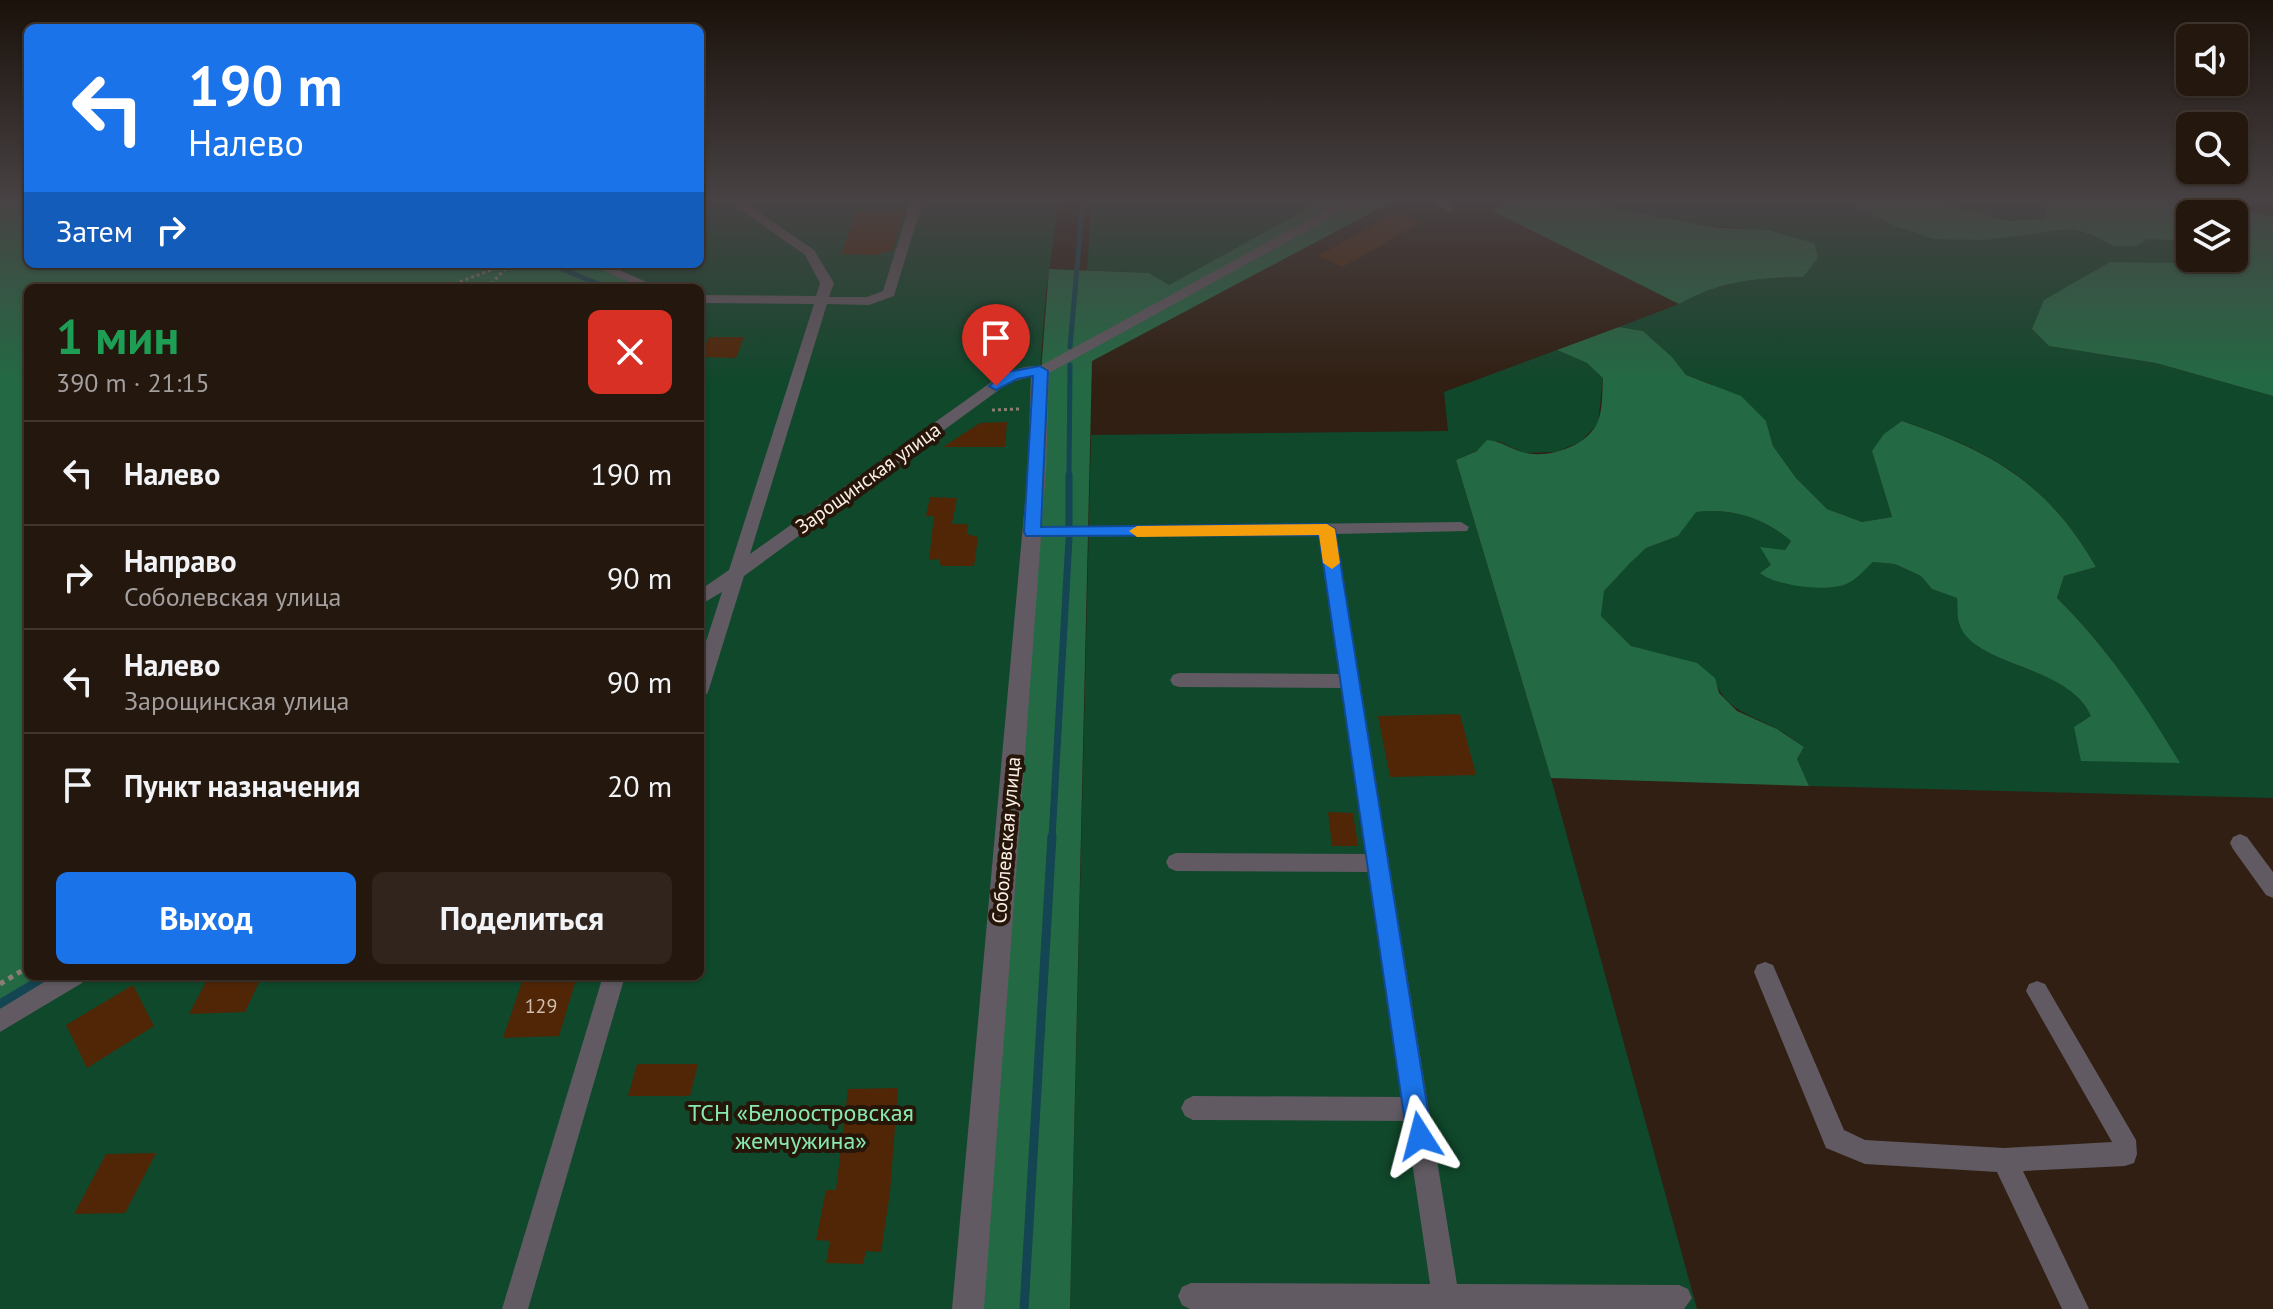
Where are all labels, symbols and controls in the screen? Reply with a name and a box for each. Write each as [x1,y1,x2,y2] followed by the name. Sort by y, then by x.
[2176,24,2248,272] map controls
[2176,24,2248,96] button: sound
[188,49,343,121] text: 190 m
[56,56,160,160] icon: left
[2176,112,2248,184] button: search
[188,119,304,166] text: Налево
[2176,200,2248,272] button: layers
[149,208,193,252] icon: right
[56,211,133,250] text: Затем
[962,304,1030,386] pin
[56,305,179,367] text: 1 мин
[588,310,672,394] button: close
[974,316,1018,360] icon: arrive
[56,366,210,399] text: 390 m · 21:15
[790,417,946,539] street label: Зарощинская улица
[56,451,100,495] icon: left
[124,454,220,493] text: Налево
[591,454,672,493] text: 190 m
[124,541,237,580] text: Направо
[56,555,100,599] icon: right
[607,558,672,597] text: 90 m
[124,580,341,613] text: Соболевская улица
[124,645,220,684] text: Налево
[56,659,100,703] icon: left
[607,662,672,701] text: 90 m
[124,684,349,717] text: Зарощинская улица
[986,756,1026,924] street label: Соболевская улица
[56,763,100,807] icon: arrive
[124,766,360,805] text: Пункт назначения
[607,766,672,805] text: 20 m
[56,872,356,964] button: Выход
[372,872,672,964] button: Поделиться
[525,993,557,1019] house number: 129
[1378,1094,1462,1178] position arrow
[688,1097,914,1156] park label: ТСН «Белоостровская жемчужина»

